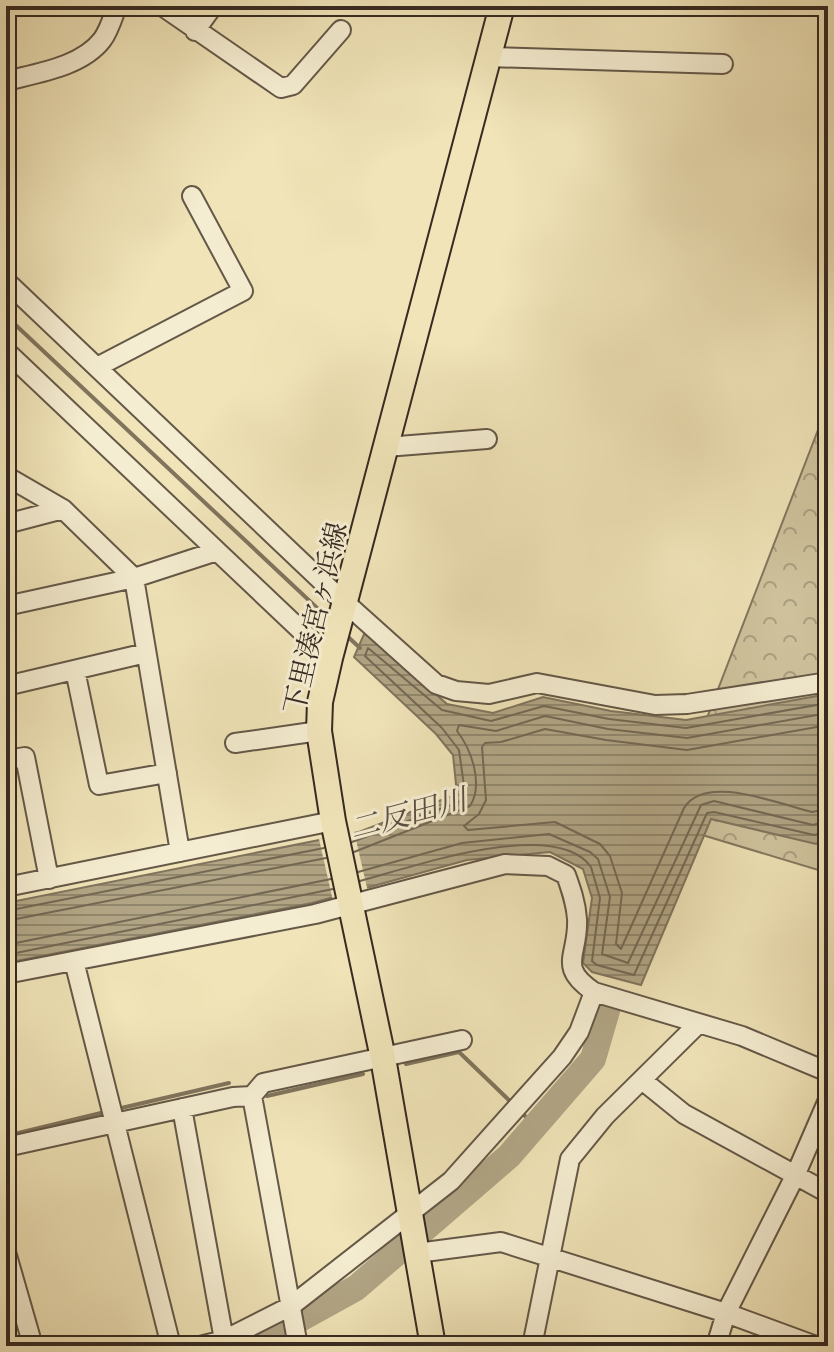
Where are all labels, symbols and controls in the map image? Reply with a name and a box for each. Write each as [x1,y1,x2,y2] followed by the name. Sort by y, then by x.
[275,518,355,718] street label: 下里湊宮ヶ浜線
[345,778,474,848] water label: 二反田川

